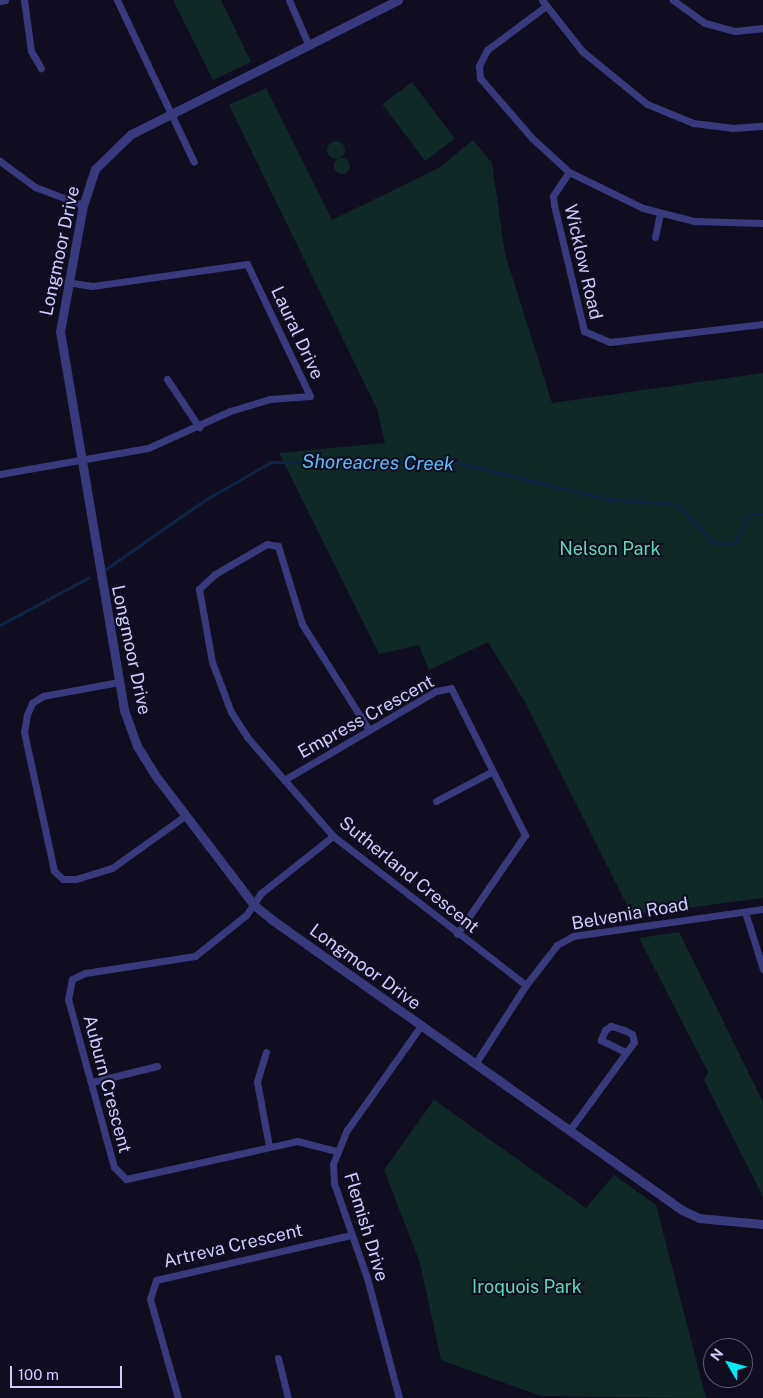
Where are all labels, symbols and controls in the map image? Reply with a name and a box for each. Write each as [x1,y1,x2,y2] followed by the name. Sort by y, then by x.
[36,184,84,318] street label: Longmoor Drive
[559,202,607,322] street label: Wicklow Road
[266,283,328,383] street label: Laural Drive
[302,450,454,476] water label: Shoreacres Creek
[559,538,661,560] park label: Nelson Park
[107,583,155,717] street label: Longmoor Drive
[294,671,438,763] street label: Empress Crescent
[335,812,483,938] street label: Sutherland Crescent
[570,893,690,935] street label: Belvenia Road
[305,919,425,1015] street label: Longmoor Drive
[78,1013,136,1155] street label: Auburn Crescent
[339,1170,393,1284] street label: Flemish Drive
[161,1219,305,1273] street label: Artreva Crescent
[472,1276,582,1298] park label: Iroquois Park
[703,1338,753,1388] north arrow
[707,1345,726,1364] text: N
[12,1356,125,1388] scale bar
[18,1366,59,1383] text: 100 m

